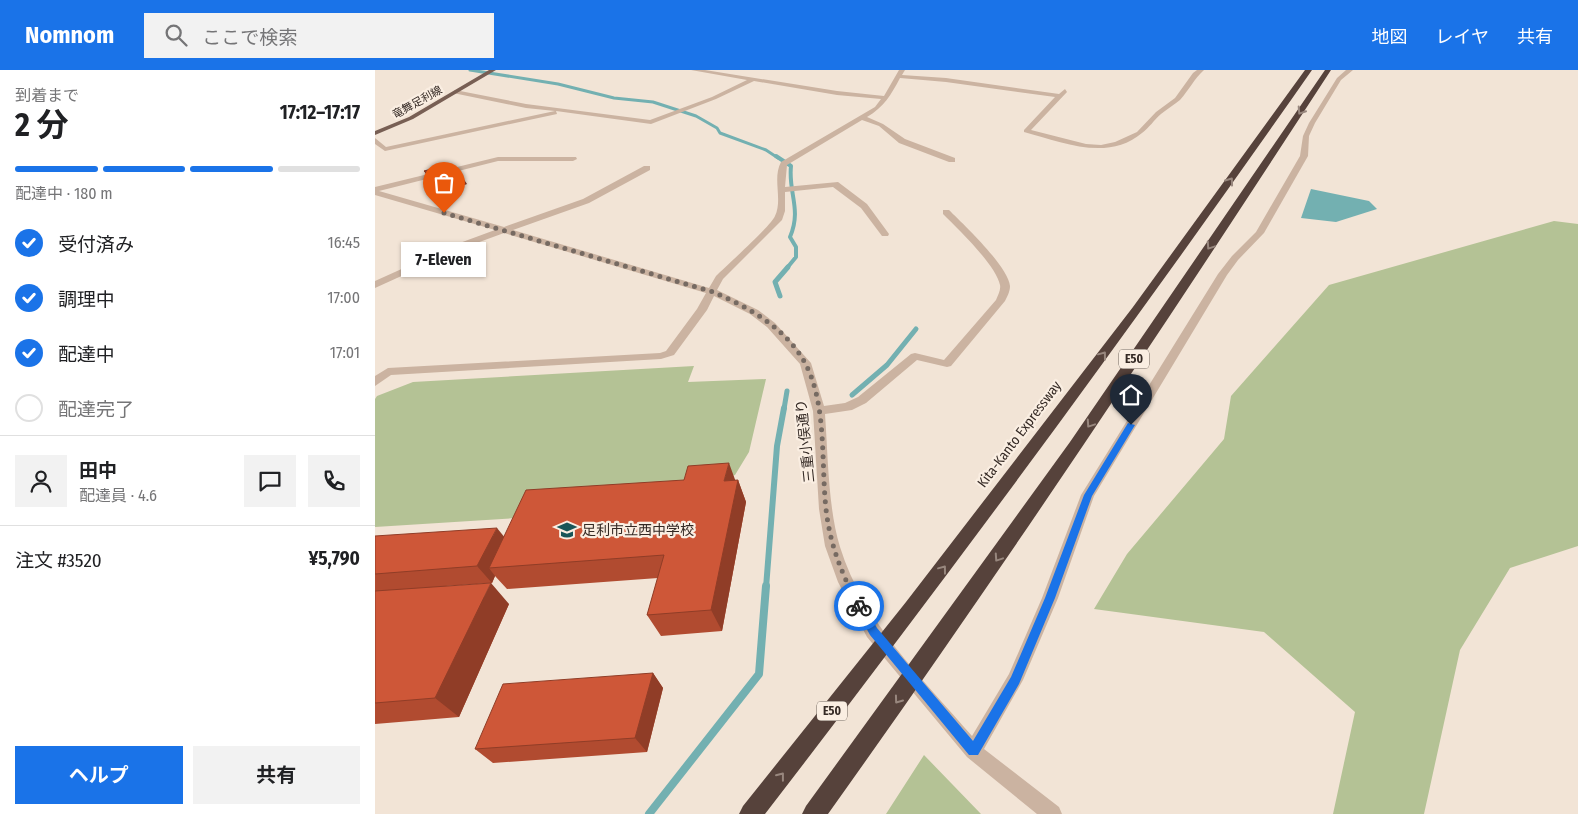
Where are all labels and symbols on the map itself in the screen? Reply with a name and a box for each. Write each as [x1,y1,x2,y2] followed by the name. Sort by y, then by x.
[390,83,444,121] street label: 竜舞足利線
[1298,105,1307,114] one-way arrow
[423,162,465,213] pin
[1224,178,1233,187] one-way arrow
[1207,241,1217,250] one-way arrow
[402,243,487,278] callout: 7-Eleven
[1119,350,1149,368] road number: E50
[1097,352,1105,361] one-way arrow
[1110,374,1152,425] pin
[974,377,1065,491] street label: Kita-Kanto Expressway
[793,398,818,484] street label: 三重小俣通り
[1087,418,1096,427] one-way arrow
[556,519,578,541] school or university icon: 足利市立西中学校
[582,522,694,539] place label: 足利市立西中学校
[995,552,1004,561] one-way arrow
[937,566,945,575] one-way arrow
[834,581,884,631] courier
[895,694,904,704] one-way arrow
[817,701,847,720] road number: E50
[775,772,784,782] one-way arrow

